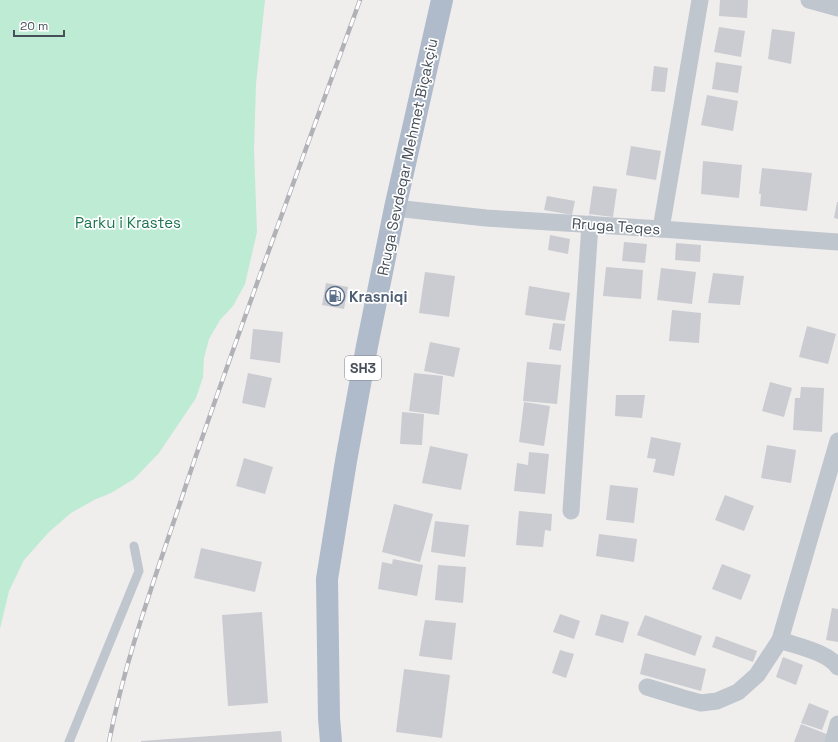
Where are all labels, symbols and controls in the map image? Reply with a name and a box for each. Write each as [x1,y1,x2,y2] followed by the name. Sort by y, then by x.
[14,12,64,38] scale bar
[20,18,48,34] text: 20 m
[373,37,441,277] street label: Rruga Sevdeqar Mehmet Biçakçiu
[75,213,181,232] park label: Parku i Krastes
[571,213,661,239] street label: Rruga Teqes
[324,285,346,307] fuel station icon: Krasniqi
[349,287,407,306] place label: Krasniqi
[345,356,381,380] road number: SH3

